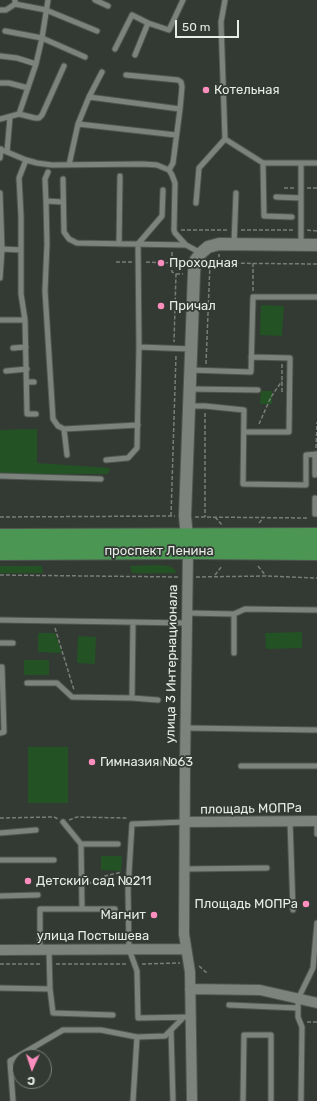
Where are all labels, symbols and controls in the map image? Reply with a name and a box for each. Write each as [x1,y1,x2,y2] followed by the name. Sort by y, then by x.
[177,12,241,38] scale bar
[182,20,210,34] text: 50 m
[214,82,280,98] place label: Котельная
[201,85,211,95] marker: Котельная
[169,255,238,271] place label: Проходная
[156,258,166,268] marker: Проходная
[169,298,216,314] place label: Причал
[156,301,166,311] marker: Причал
[104,543,214,559] street label: проспект Ленина
[163,584,181,744] street label: улица 3 Интернационала
[100,754,193,770] place label: Гимназия №63
[87,757,97,767] marker: Гимназия №63
[200,800,302,818] street label: площадь МОПРа
[36,873,151,889] place label: Детский сад №211
[23,876,33,886] marker: Детский сад №211
[195,896,298,912] place label: Площадь МОПРа
[301,899,311,909] marker: Площадь МОПРа
[100,907,146,923] place label: Магнит
[149,910,159,920] marker: Магнит
[37,928,149,944] street label: улица Постышева
[12,1049,52,1089] north arrow
[27,1074,36,1087] text: С

